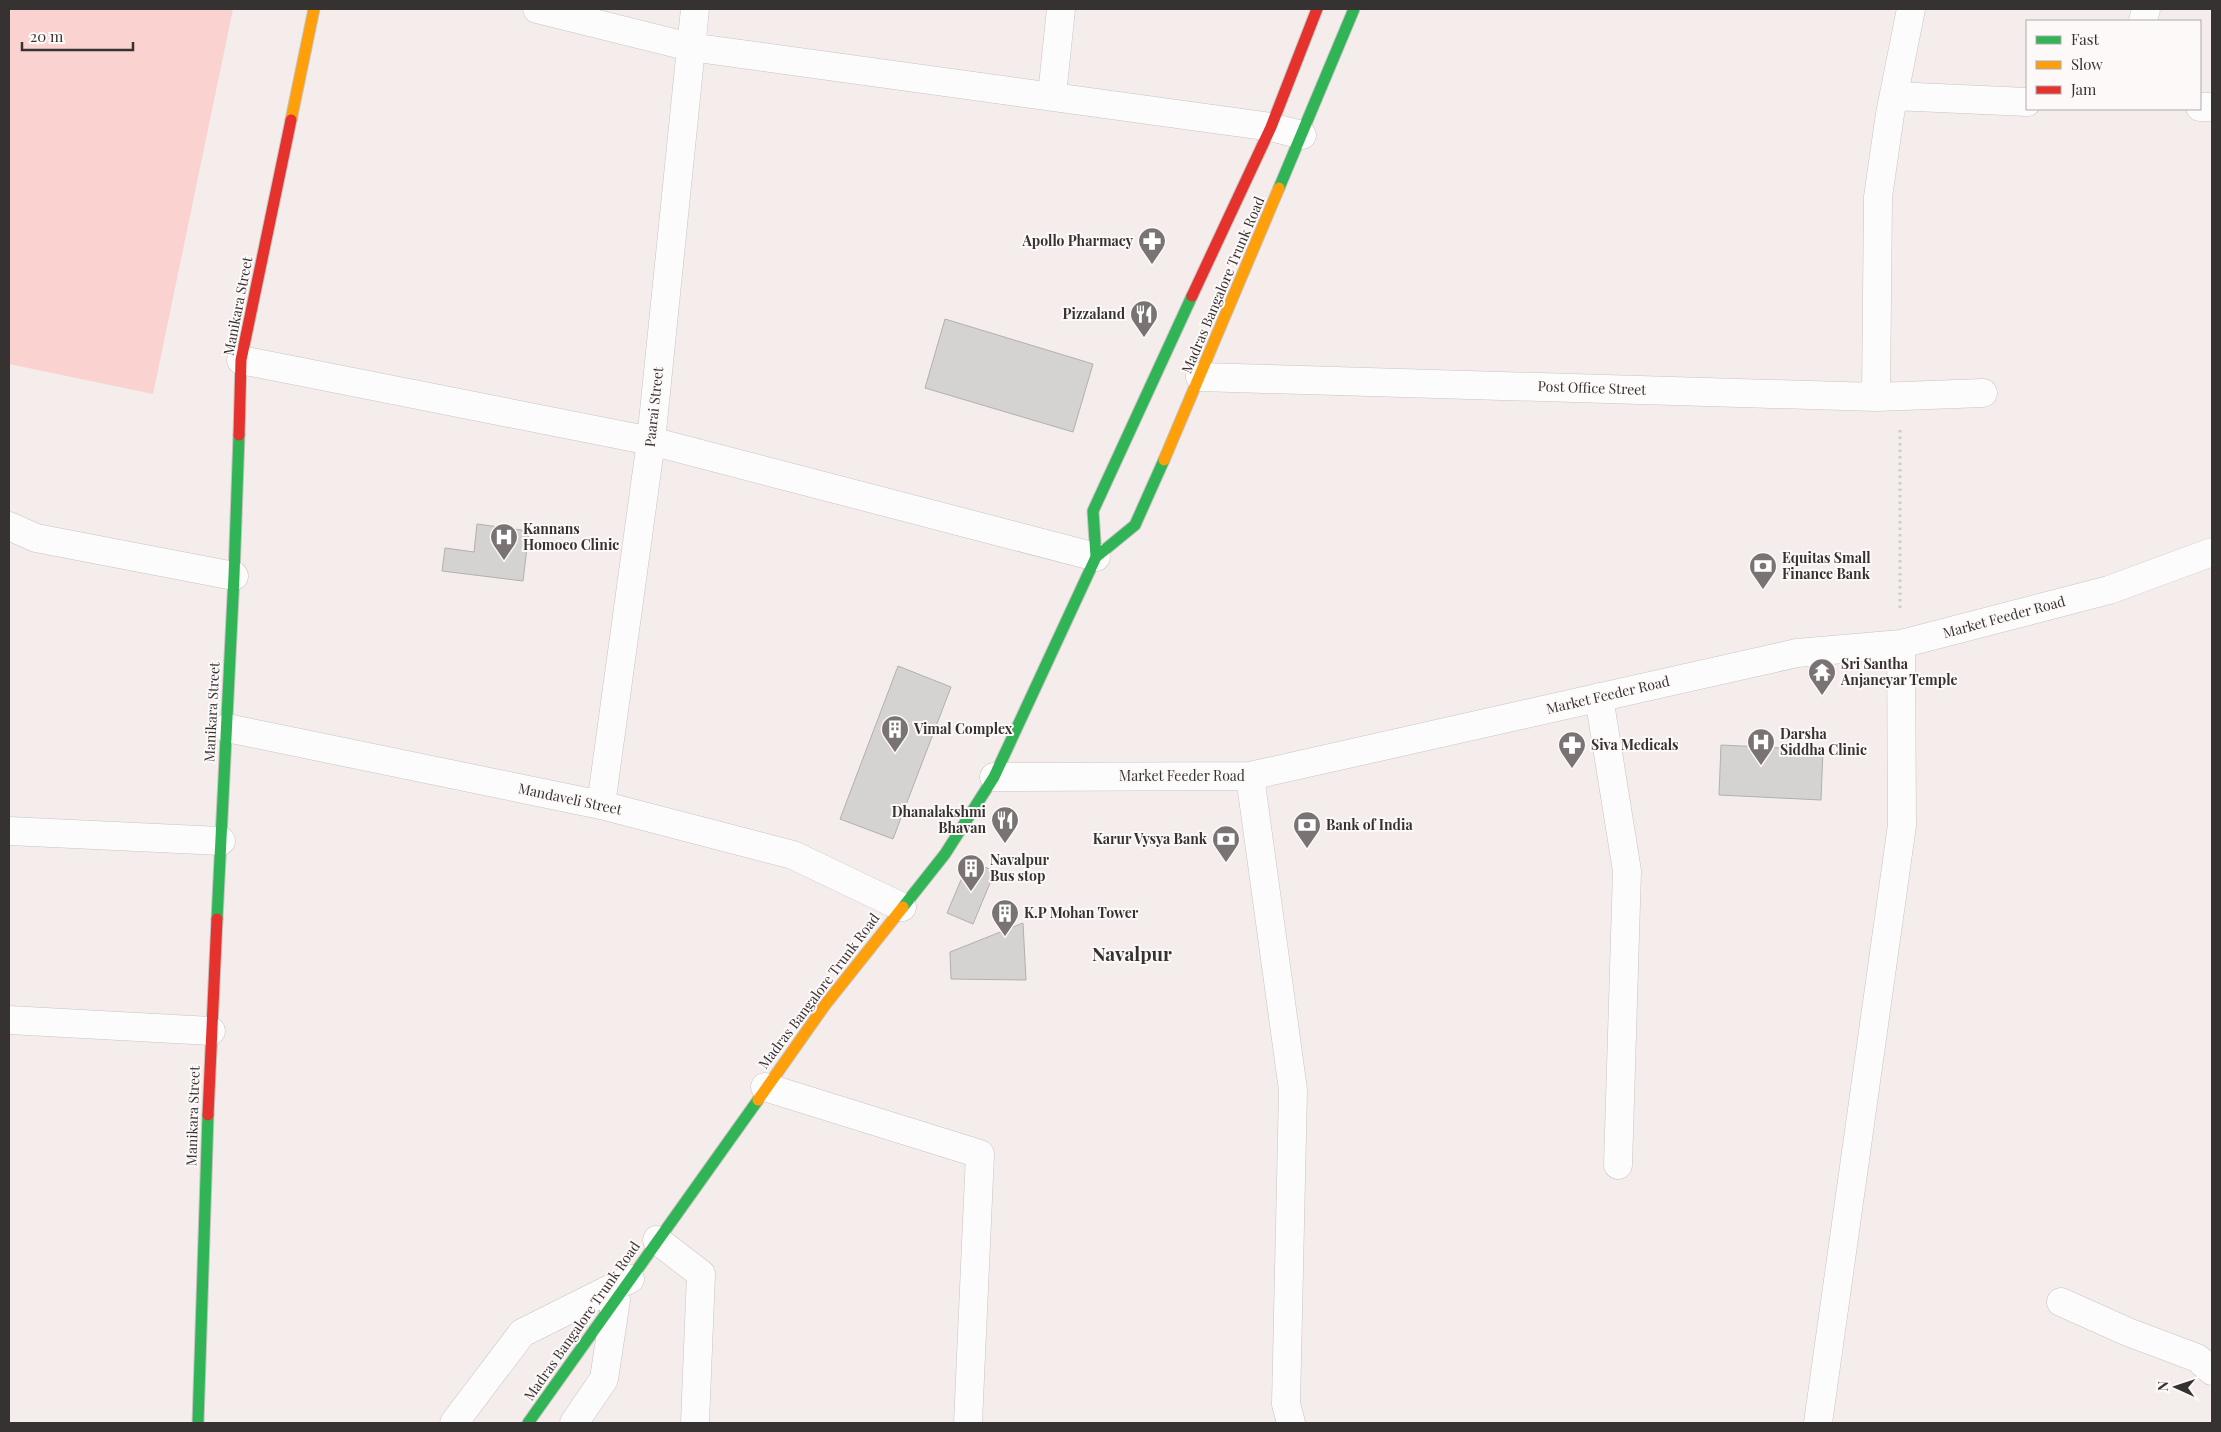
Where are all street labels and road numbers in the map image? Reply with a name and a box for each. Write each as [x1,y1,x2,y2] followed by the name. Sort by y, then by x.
[1177,193,1268,376] street label: Madras Bangalore Trunk Road
[219,254,257,357] street label: Manikara Street
[640,365,667,448] street label: Paarai Street
[1537,376,1648,399] street label: Post Office Street
[1941,591,2067,642] street label: Market Feeder Road
[199,660,224,763] street label: Manikara Street
[1544,671,1671,718] street label: Market Feeder Road
[1119,766,1245,785] street label: Market Feeder Road
[517,778,625,819] street label: Mandaveli Street
[754,909,883,1072] street label: Madras Bangalore Trunk Road
[181,1065,204,1166] street label: Manikara Street
[519,1237,644,1404] street label: Madras Bangalore Trunk Road

